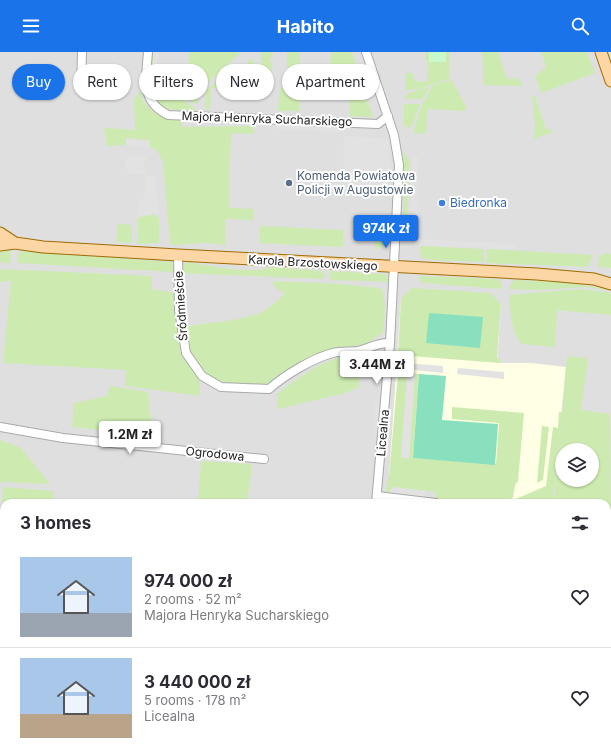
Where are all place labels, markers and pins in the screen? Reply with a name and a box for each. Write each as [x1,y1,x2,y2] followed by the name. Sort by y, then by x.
[297,168,415,197] place label: Komenda Powiatowa Policji w Augustowie
[284,178,294,188] marker: Komenda Powiatowa Policji w Augustowie
[450,195,507,210] place label: Biedronka
[437,198,447,208] marker: Biedronka
[349,215,423,249] pin: 974K zł
[336,351,418,385] pin: 3.44M zł
[93,421,167,455] pin: 1.2M zł

